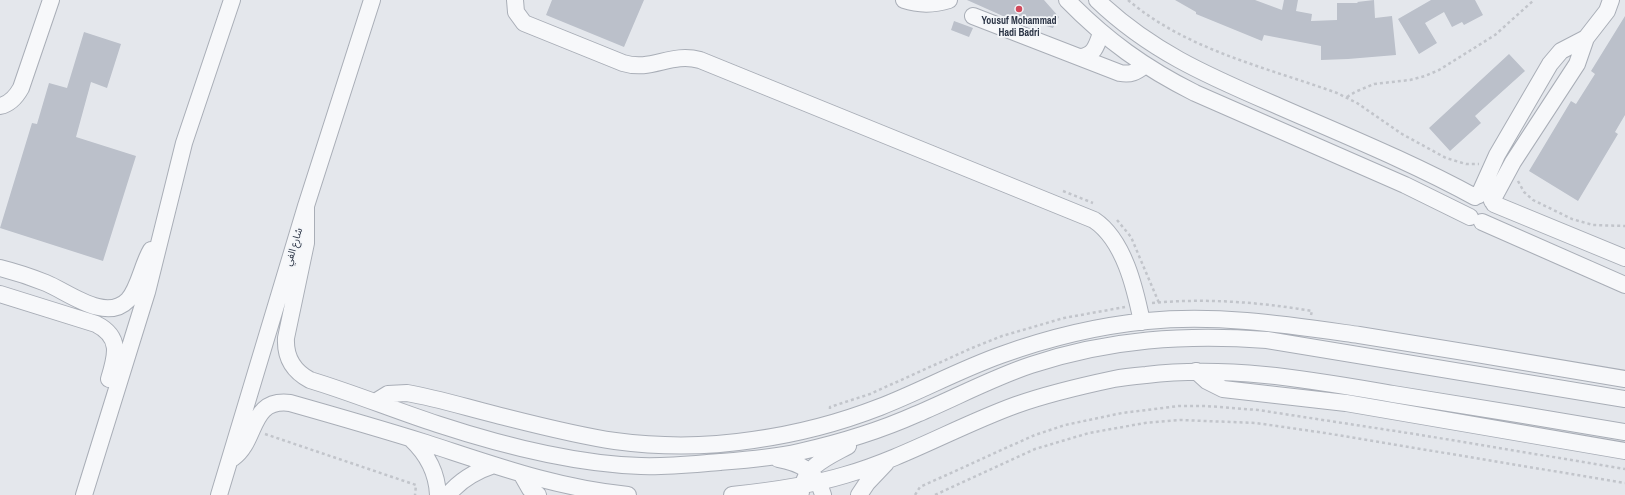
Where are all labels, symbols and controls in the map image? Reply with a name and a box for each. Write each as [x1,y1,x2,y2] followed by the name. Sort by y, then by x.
[1014,4,1024,14] marker: Yousuf Mohammad Hadi Badri
[981,15,1057,38] place label: Yousuf Mohammad Hadi Badri
[283,227,305,267] street label: شارع الفي

